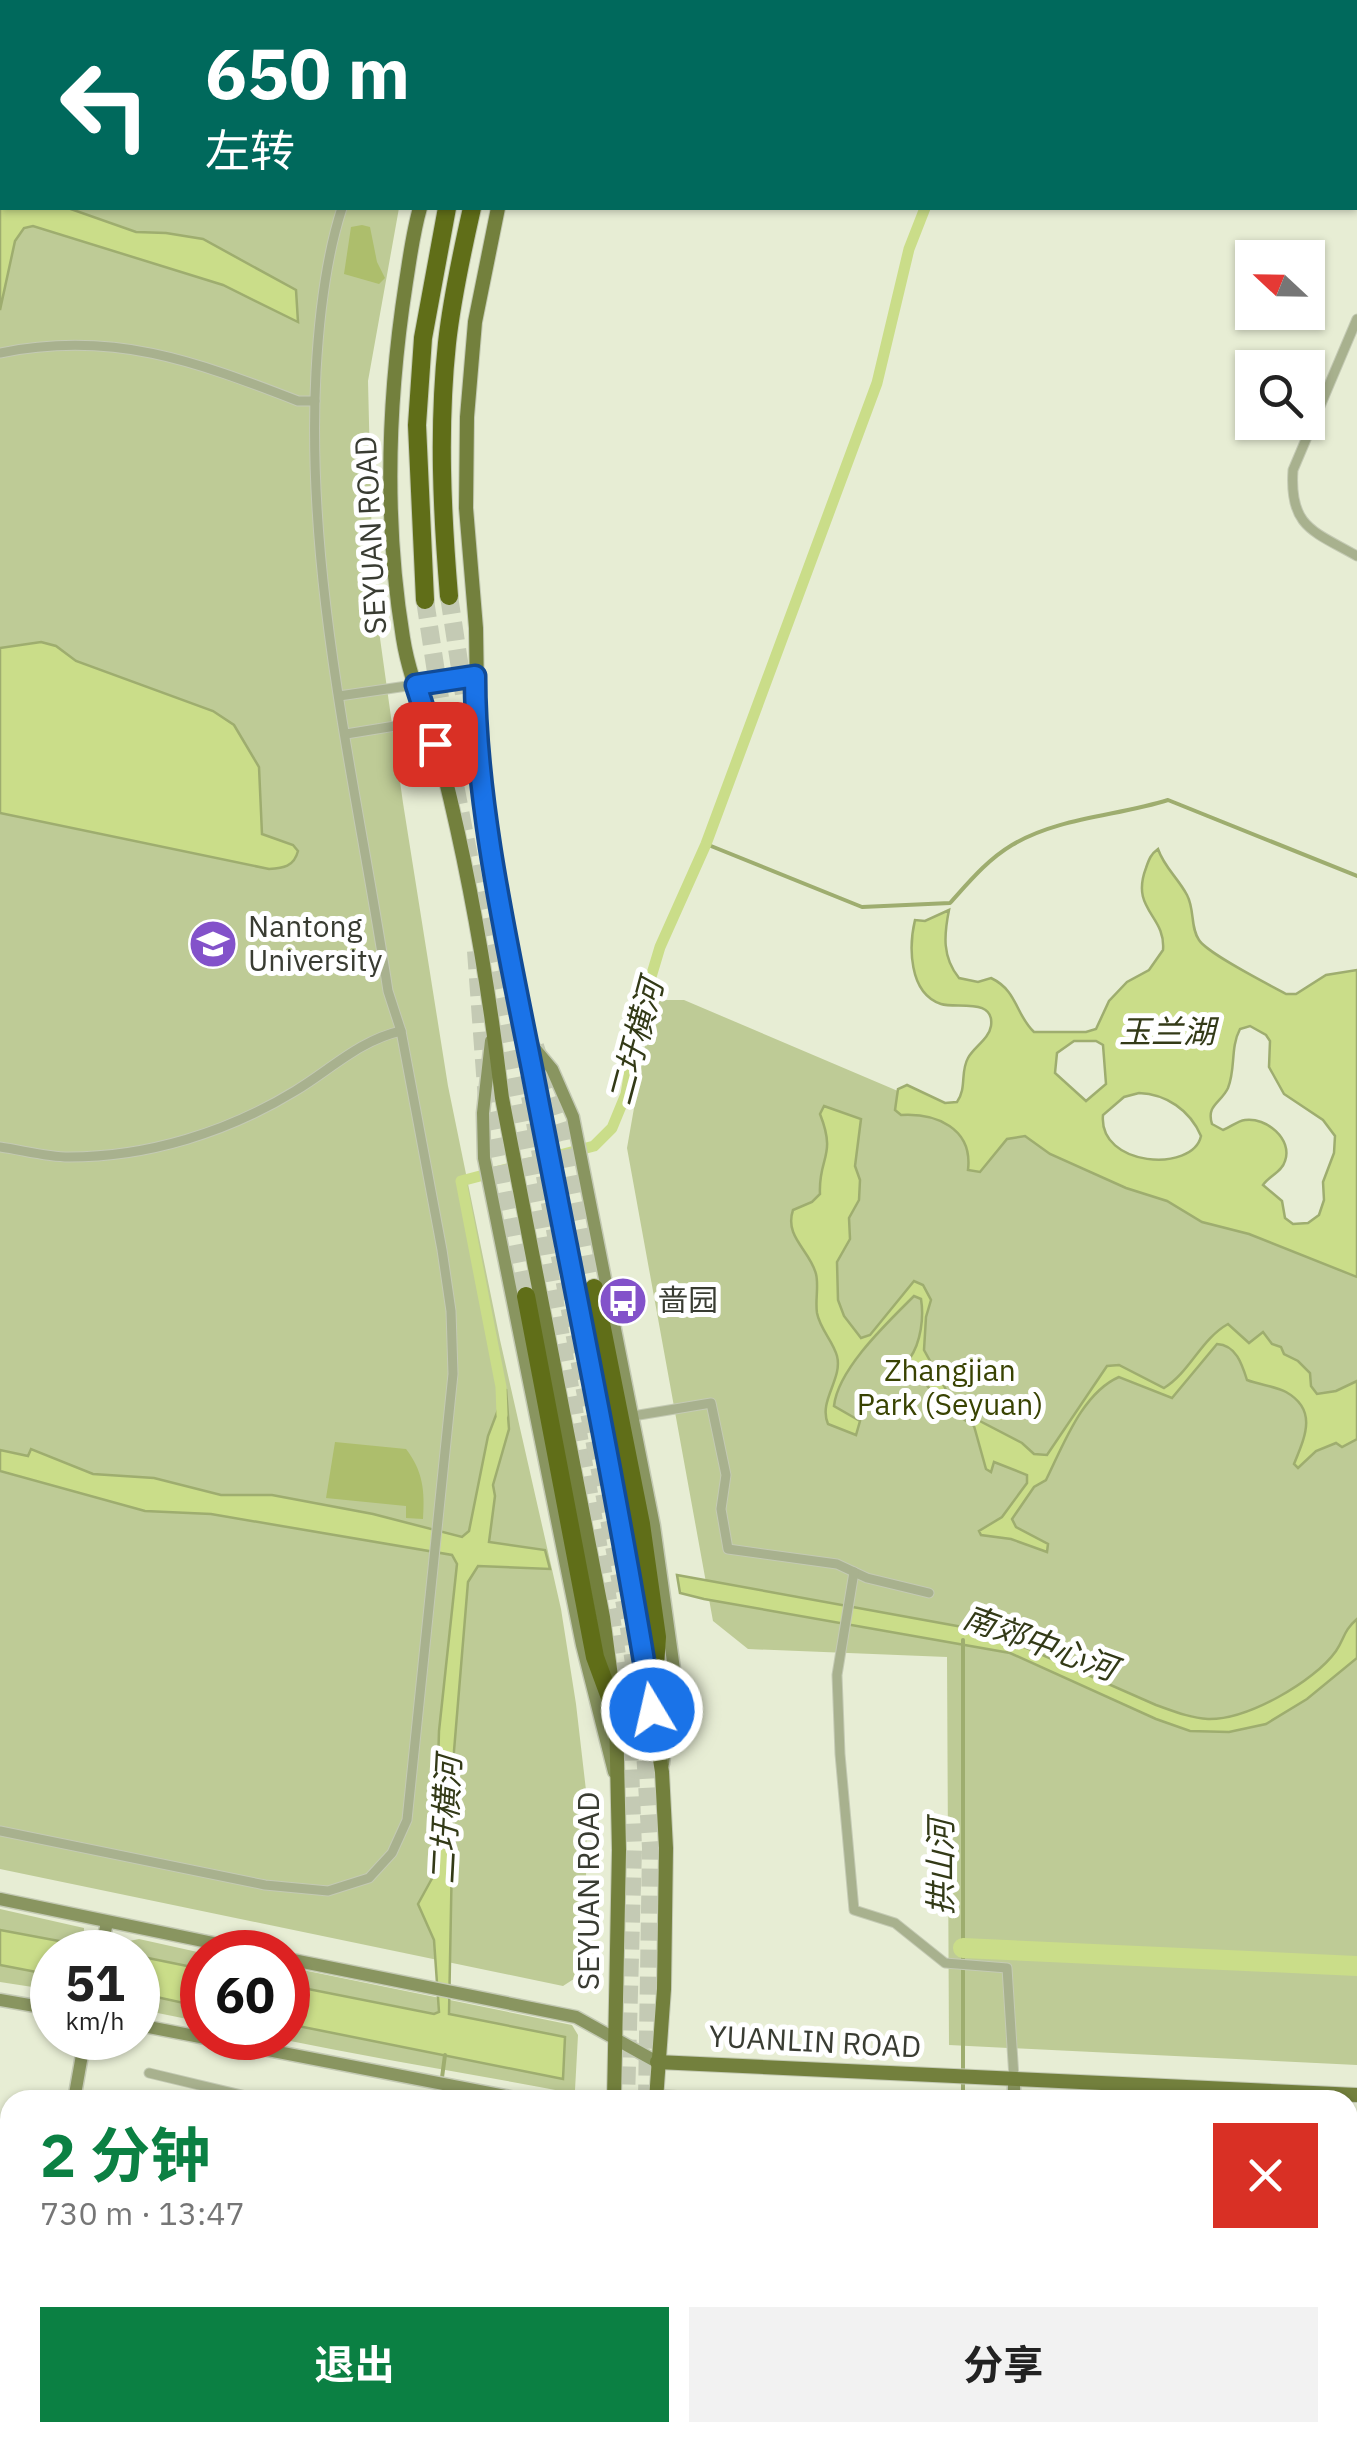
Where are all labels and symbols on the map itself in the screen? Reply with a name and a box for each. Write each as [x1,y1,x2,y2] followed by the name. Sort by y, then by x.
[1235,240,1325,330] north arrow
[345,435,394,635] street label: SEYUAN ROAD
[393,702,478,787] pin
[248,906,383,979] place label: Nantong University
[187,918,239,970] school or university icon: Nantong University
[598,969,673,1109] water label: 二圩横河
[1119,1010,1220,1052] water label: 玉兰湖
[597,1275,649,1327] bus stop icon: 啬园
[658,1280,718,1319] place label: 啬园
[857,1350,1043,1423] park label: Zhangjian Park (Seyuan)
[958,1595,1128,1691] water label: 南郊中心河
[600,1658,704,1762] position arrow
[421,1749,470,1885] water label: 二圩横河
[568,1792,607,1990] street label: SEYUAN ROAD
[919,1813,961,1915] water label: 拱山河
[180,1930,310,2060] speed limit sign: 60
[708,2015,922,2066] street label: YUANLIN ROAD

